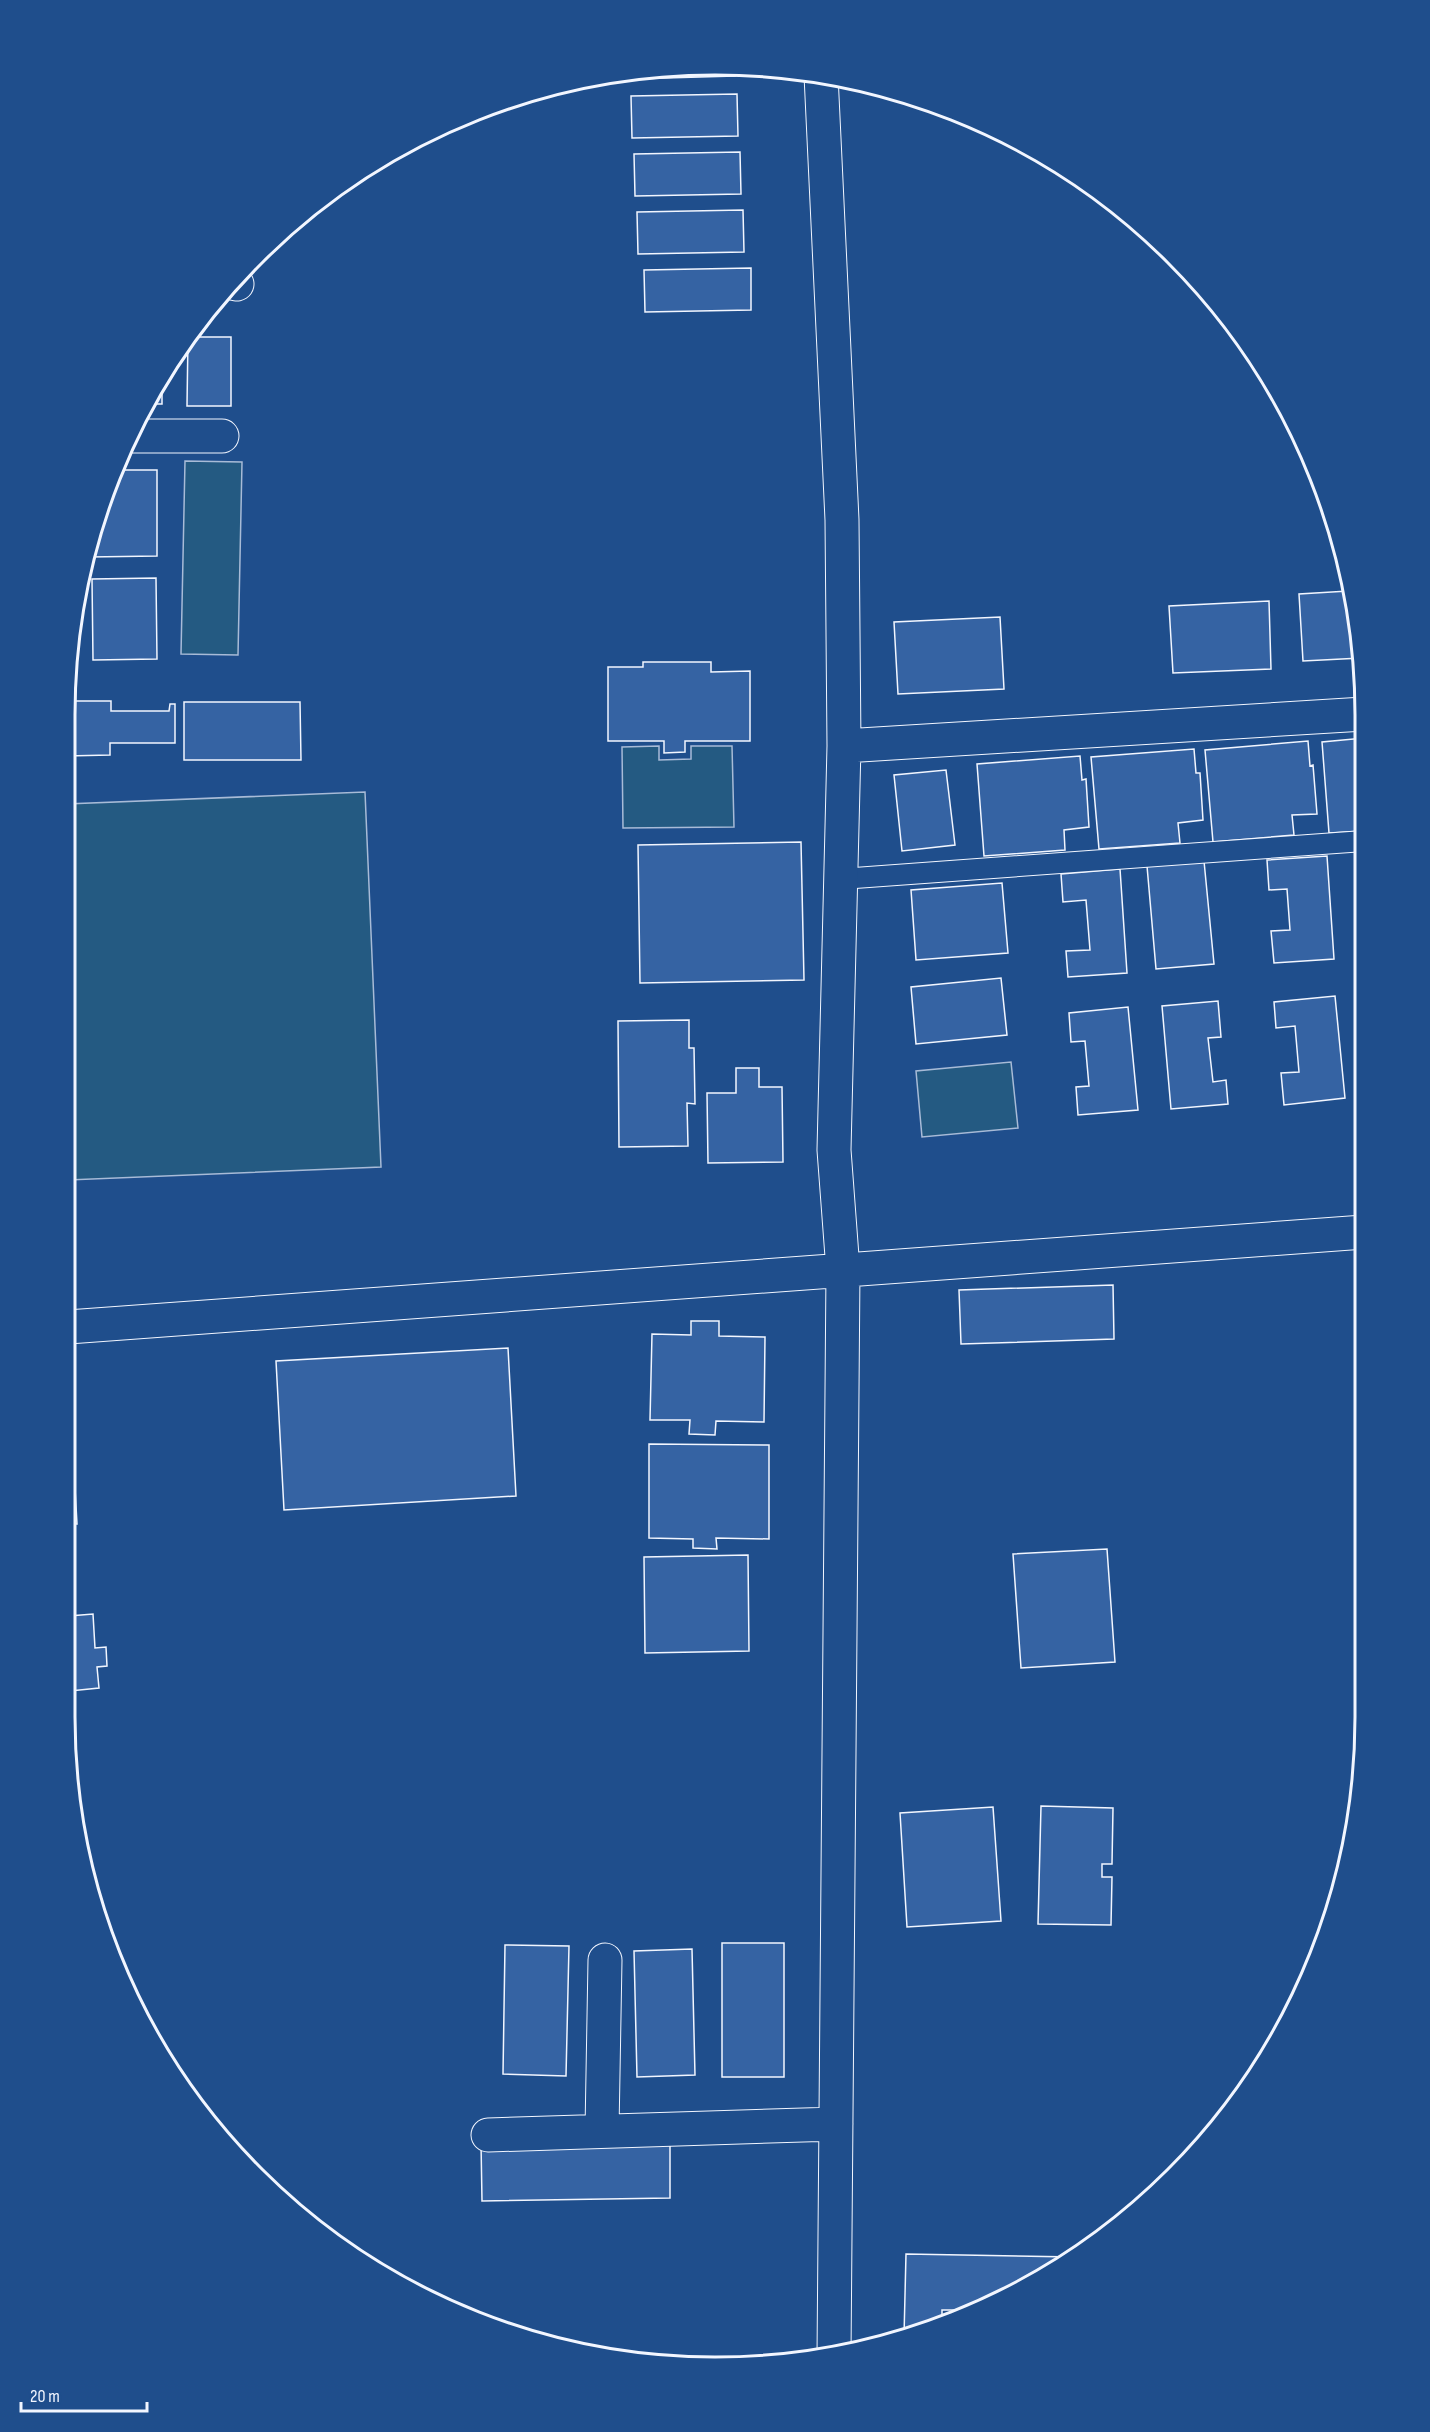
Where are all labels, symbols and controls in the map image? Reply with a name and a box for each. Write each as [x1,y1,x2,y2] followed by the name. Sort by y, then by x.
[21,2375,147,2413] scale bar
[30,2386,60,2407] text: 20 m

